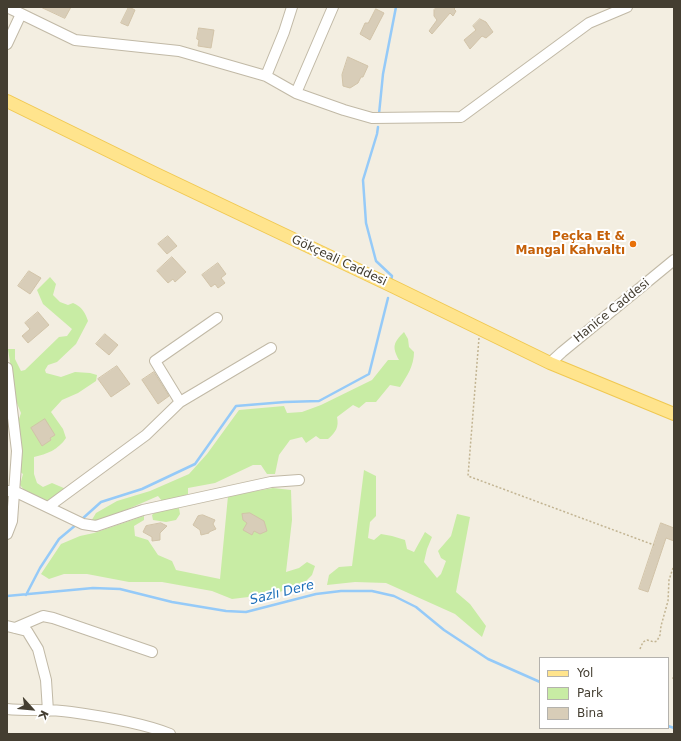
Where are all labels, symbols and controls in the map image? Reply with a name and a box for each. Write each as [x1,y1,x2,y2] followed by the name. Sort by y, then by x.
[516,230,625,258] place label: Peçka Et & Mangal Kahvaltı
[289,233,389,289] street label: Gökçeali Caddesi
[628,239,638,249] marker: Peçka Et & Mangal Kahvaltı
[571,276,653,346] street label: Hanice Caddesi
[248,577,316,609] water label: Sazlı Dere
[539,657,669,729] legend
[577,666,593,680] text: Yol
[577,686,603,700] text: Park
[12,689,52,729] north arrow
[577,706,604,720] text: Bina
[35,708,51,721] text: K

